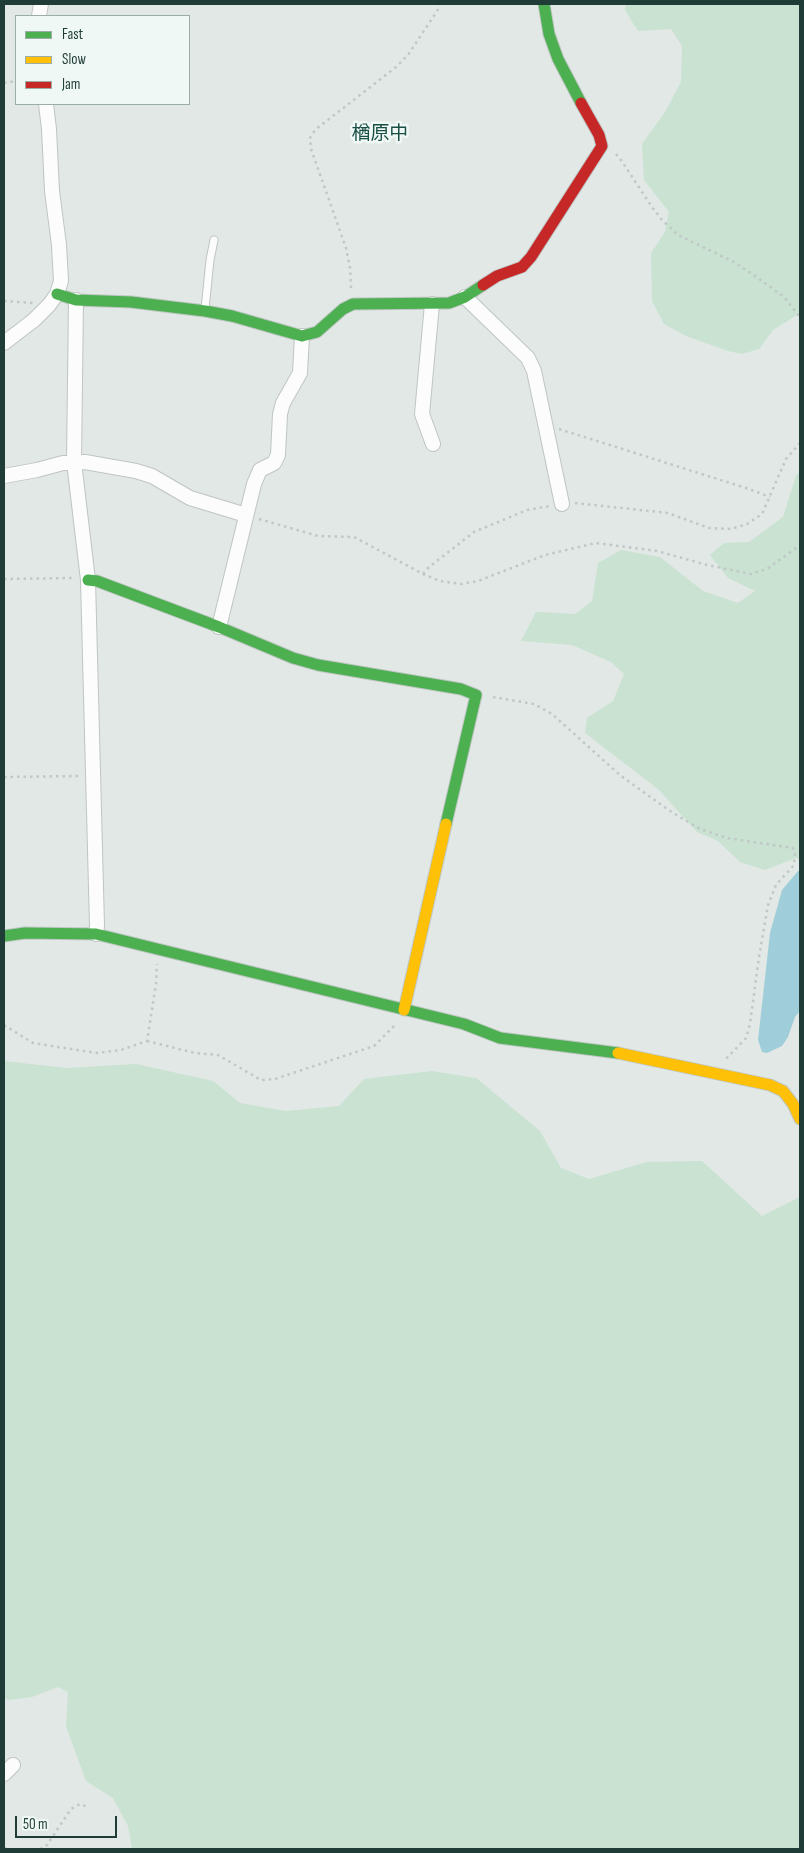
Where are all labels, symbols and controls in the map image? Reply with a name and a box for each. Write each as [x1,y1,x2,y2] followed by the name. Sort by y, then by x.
[15,15,190,105] legend
[62,25,83,44] text: Fast
[62,50,86,69] text: Slow
[62,75,80,94] text: Jam
[352,123,408,145] district label: 楢原中
[18,1806,120,1838] scale bar
[23,1815,48,1834] text: 50 m

